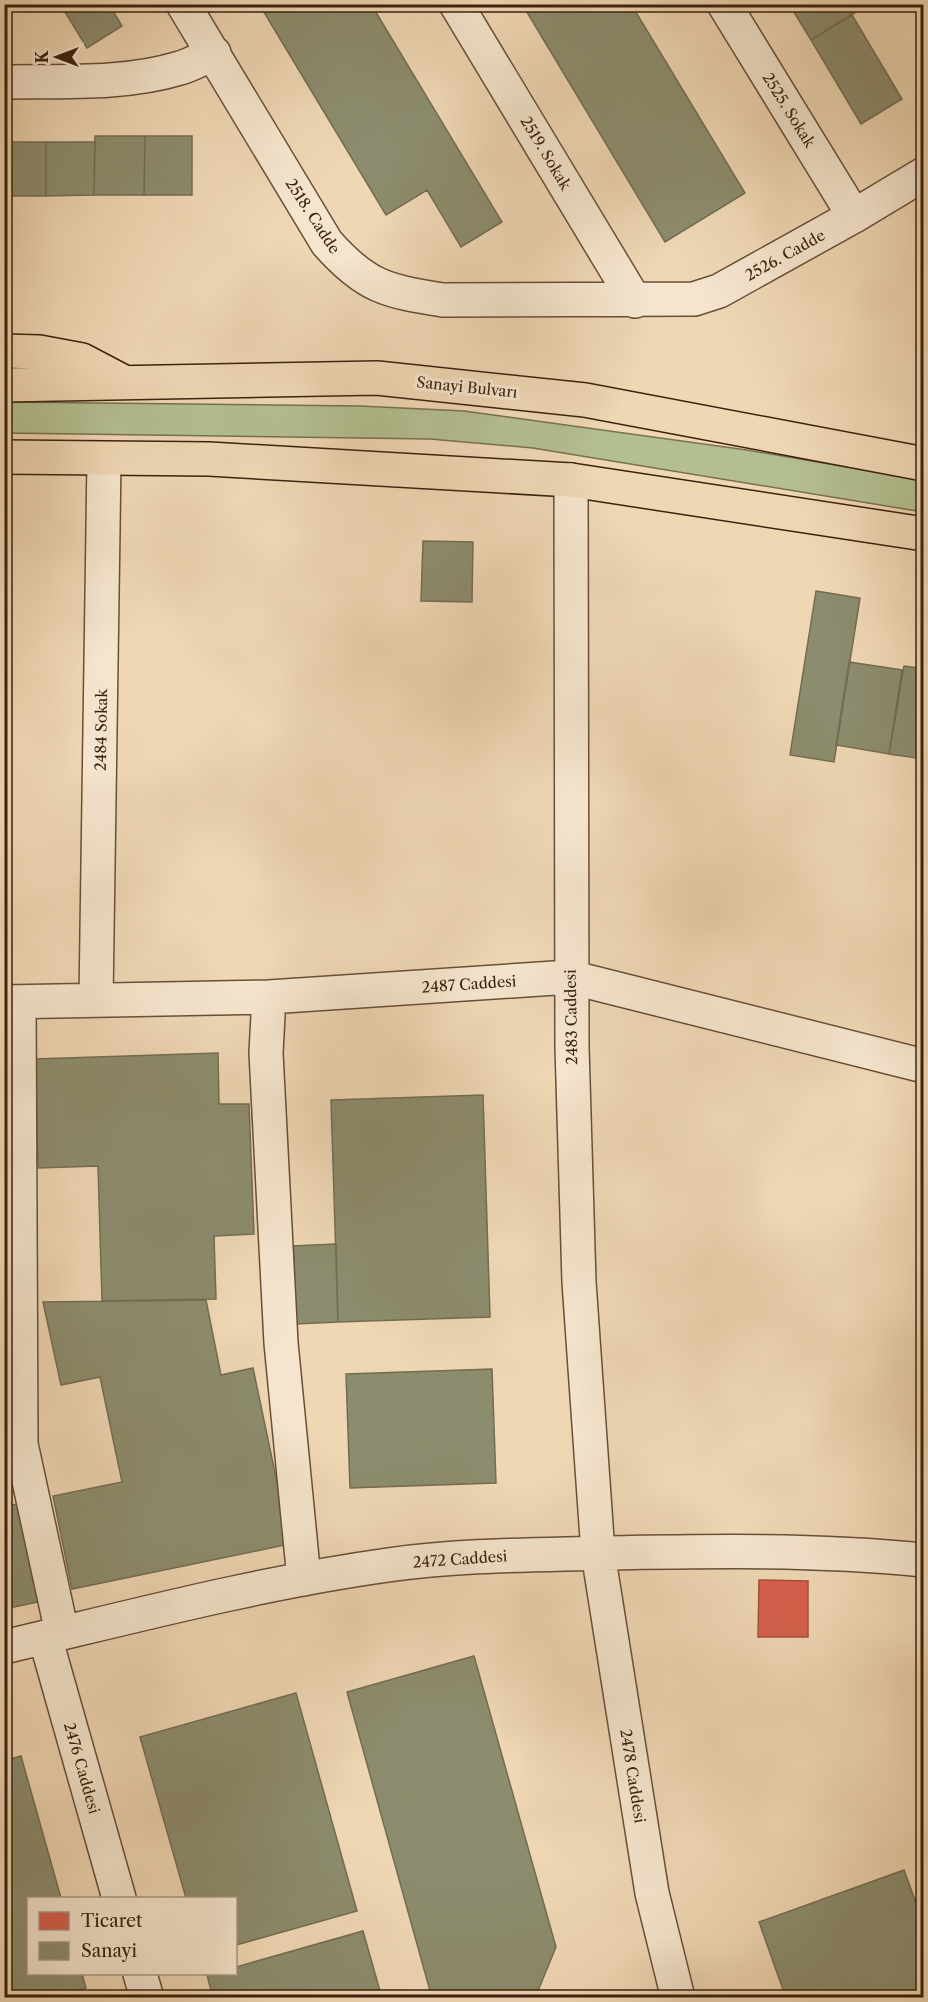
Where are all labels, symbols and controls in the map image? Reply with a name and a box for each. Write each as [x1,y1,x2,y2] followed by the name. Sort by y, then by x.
[27,27,87,87] north arrow
[32,49,52,63] text: K
[759,69,820,152] street label: 2525. Sokak
[517,113,576,194] street label: 2519. Sokak
[282,175,344,257] street label: 2518. Cadde
[742,225,828,285] street label: 2526. Cadde
[416,372,519,402] street label: Sanayi Bulvarı
[91,688,111,771] street label: 2484 Sokak
[561,969,581,1065] street label: 2483 Caddesi
[421,971,517,997] street label: 2487 Caddesi
[412,1546,508,1572] street label: 2472 Caddesi
[60,1720,104,1816] street label: 2476 Caddesi
[616,1728,650,1825] street label: 2478 Caddesi
[27,1897,237,1975] legend
[81,1910,143,1932] text: Ticaret
[81,1940,138,1962] text: Sanayi

